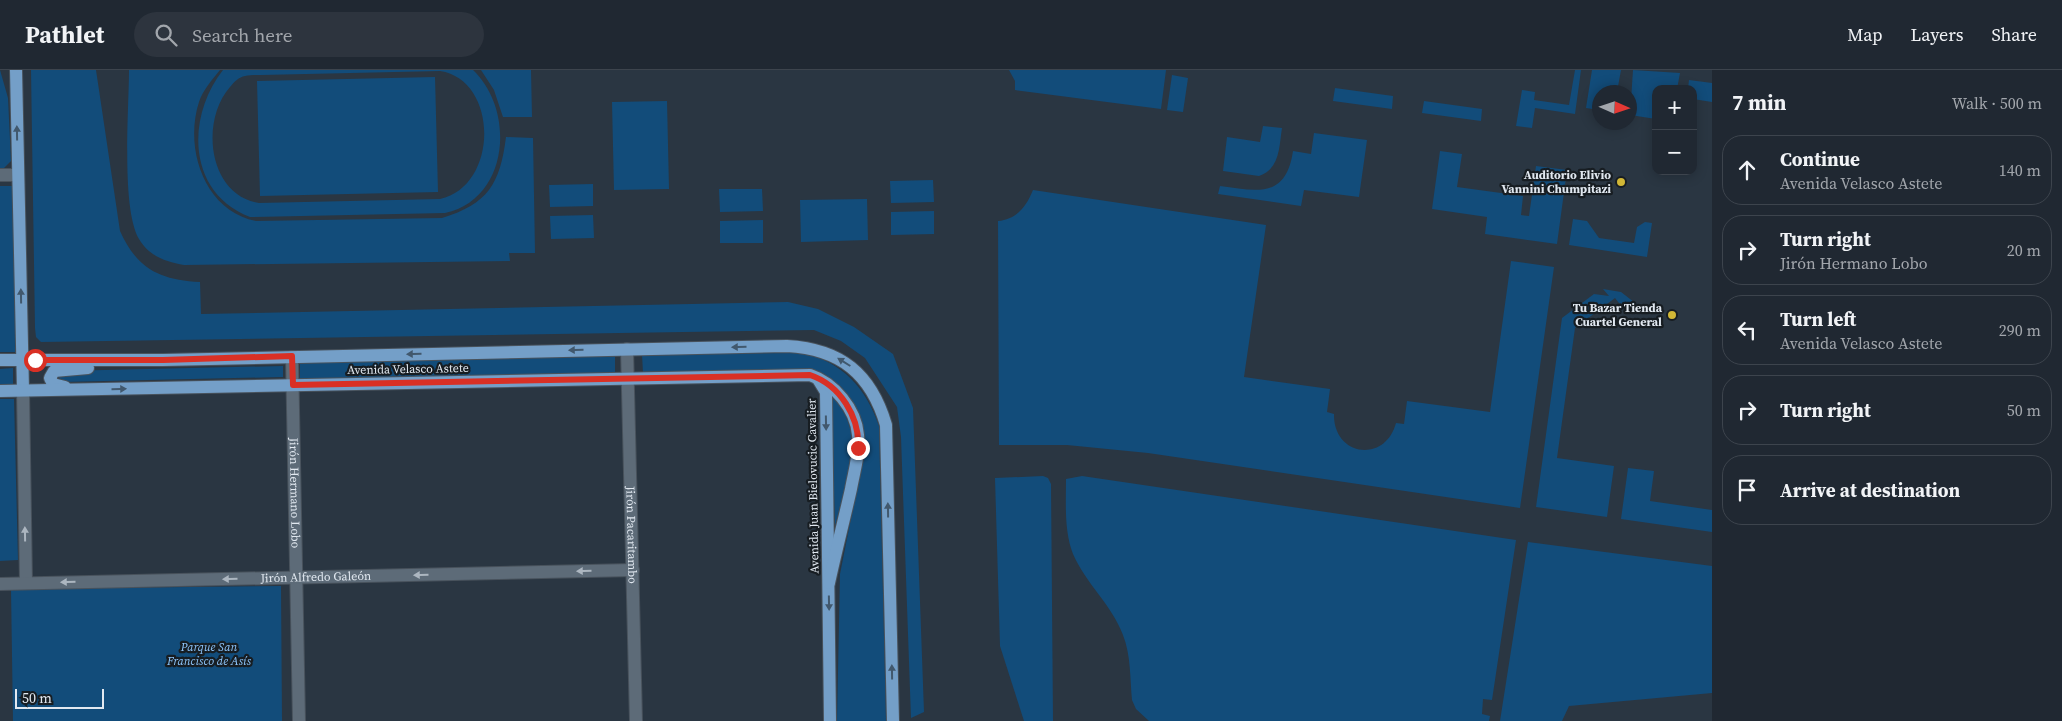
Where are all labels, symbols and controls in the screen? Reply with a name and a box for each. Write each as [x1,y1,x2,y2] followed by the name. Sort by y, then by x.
[134,12,484,57] search box
[25,18,104,51] text: Pathlet
[152,21,180,49] icon: search
[192,22,293,48] text: Search here
[1847,22,1882,47] text: Map
[1910,22,1963,47] text: Layers
[1991,22,2037,47] text: Share
[1592,85,1637,130] north arrow
[1652,85,1697,175] map controls
[1652,85,1697,130] button: +
[1732,88,1787,117] text: 7 min
[1952,92,2042,114] text: Walk · 500 m
[13,125,21,141] one-way arrow
[1652,130,1697,175] button: −
[1780,146,1860,172] text: Continue
[1733,156,1761,184] icon: ahead
[1999,159,2041,181] text: 140 m
[1501,167,1611,197] place label: Auditorio Elivio Vannini Chumpitazi
[1780,172,1942,194] text: Avenida Velasco Astete
[1615,176,1627,188] marker: Auditorio Elivio Vannini Chumpitazi
[1780,226,1871,252] text: Turn right
[1733,236,1761,264] icon: right
[2007,239,2041,261] text: 20 m
[1780,252,1928,274] text: Jirón Hermano Lobo
[17,288,25,304] one-way arrow
[1573,300,1663,330] place label: Tu Bazar Tienda Cuartel General
[1780,306,1856,332] text: Turn left
[1666,309,1678,321] marker: Tu Bazar Tienda Cuartel General
[1733,316,1761,344] icon: left
[1999,319,2041,341] text: 290 m
[1780,332,1942,354] text: Avenida Velasco Astete
[730,343,746,351] one-way arrow
[568,346,584,354] one-way arrow
[24,349,47,372] route start
[405,350,421,358] one-way arrow
[837,358,850,367] one-way arrow
[347,360,469,378] street label: Avenida Velasco Astete
[112,384,128,392] one-way arrow
[1733,396,1761,424] icon: right
[1780,397,1871,423] text: Turn right
[803,398,823,574] street label: Avenida Juan Bielovucic Cavalier
[2007,399,2041,421] text: 50 m
[822,415,830,431] one-way arrow
[286,436,304,549] street label: Jirón Hermano Lobo
[847,437,870,460] route end
[1733,476,1761,504] icon: arrive
[1780,477,1960,503] text: Arrive at destination
[622,485,641,584] street label: Jirón Pacaritambo
[884,502,892,518] one-way arrow
[21,526,29,542] one-way arrow
[259,568,371,586] street label: Jirón Alfredo Galeón
[576,568,592,576] one-way arrow
[413,571,429,579] one-way arrow
[222,575,238,583] one-way arrow
[60,578,76,586] one-way arrow
[825,595,833,611] one-way arrow
[166,639,252,669] park label: Parque San Francisco de Asís
[887,664,895,680] one-way arrow
[15,686,104,709] scale bar
[22,688,52,708] text: 50 m

